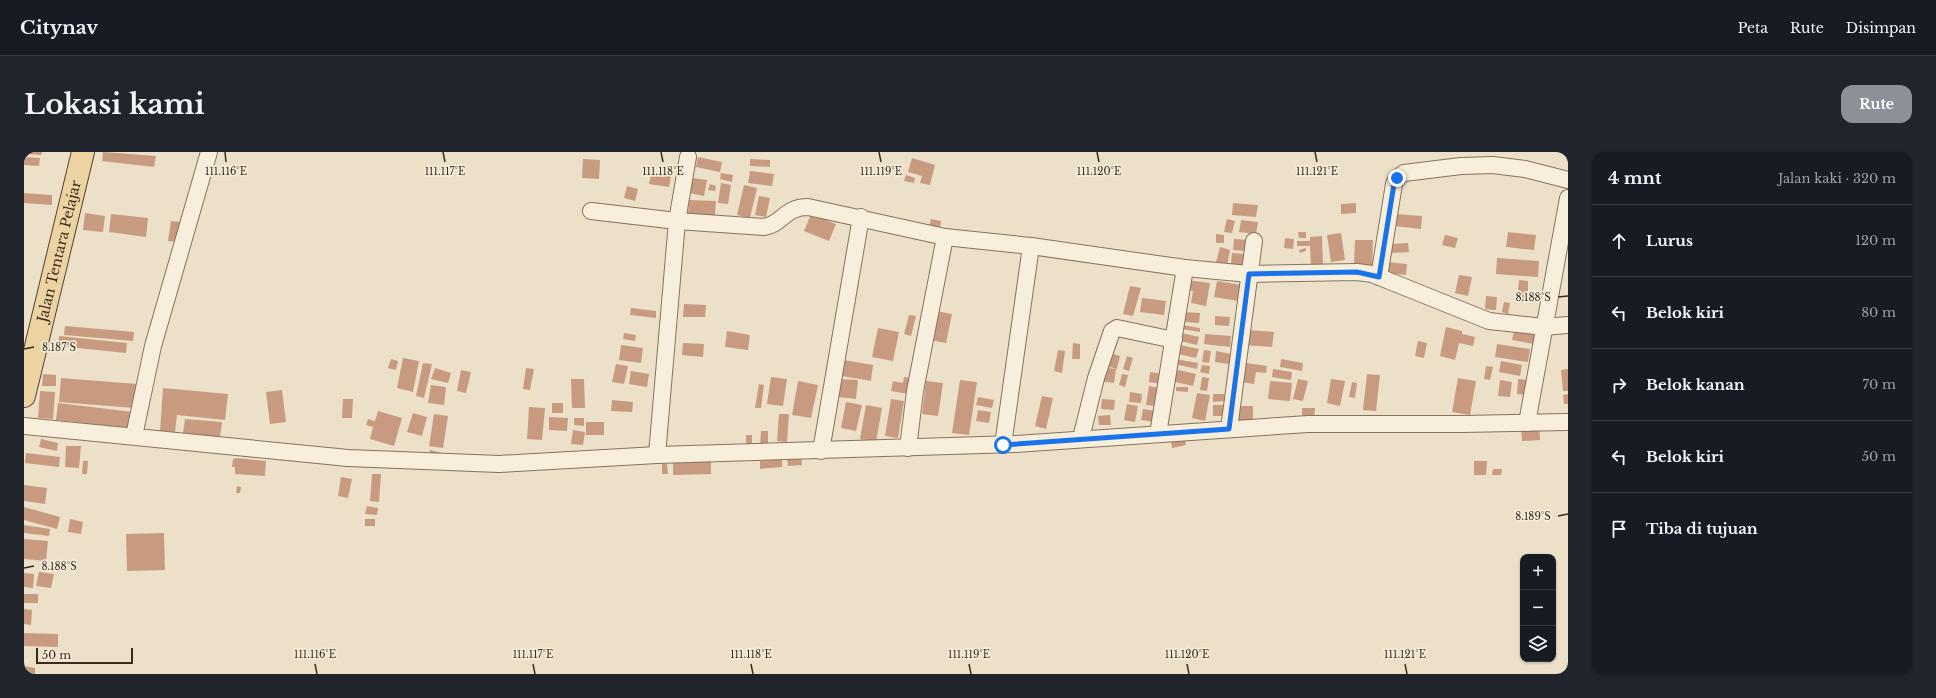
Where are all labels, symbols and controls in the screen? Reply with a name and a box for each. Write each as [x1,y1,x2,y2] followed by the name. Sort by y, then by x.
[20,16,98,39] text: Citynav
[1738,19,1768,37] text: Peta
[1790,19,1824,37] text: Rute
[1846,19,1916,37] text: Disimpan
[1841,85,1912,123] button: Rute
[24,87,205,122] text: Lokasi kami
[205,165,247,178] text: 111.116°E
[425,165,465,178] text: 111.117°E
[642,165,684,178] text: 111.118°E
[860,165,902,178] text: 111.119°E
[1077,165,1121,178] text: 111.120°E
[1296,165,1338,178] text: 111.121°E
[1608,168,1661,189] text: 4 mnt
[1388,169,1406,187] route end
[1778,170,1896,187] text: Jalan kaki · 320 m
[33,178,85,326] street label: Jalan Tentara Pelajar
[1608,230,1630,252] icon: ahead
[1646,231,1693,250] text: Lurus
[1855,232,1896,249] text: 120 m
[1515,291,1551,304] text: 8.188°S
[1608,302,1630,324] icon: left
[1646,303,1724,322] text: Belok kiri
[1861,304,1896,321] text: 80 m
[42,341,76,354] text: 8.187°S
[1608,374,1630,396] icon: right
[1646,375,1745,394] text: Belok kanan
[1863,376,1896,393] text: 70 m
[994,436,1012,454] route start
[1608,446,1630,468] icon: left
[1646,447,1724,466] text: Belok kiri
[1862,448,1896,465] text: 50 m
[1515,510,1551,523] text: 8.189°S
[1608,518,1630,540] icon: arrive
[1646,519,1758,538] text: Tiba di tujuan
[1520,554,1556,662] map controls
[1520,554,1556,590] button: +
[41,560,77,573] text: 8.188°S
[1520,590,1556,626] button: −
[1520,626,1556,662] button: layers
[36,646,133,665] scale bar
[42,648,71,662] text: 50 m
[294,648,336,661] text: 111.116°E
[513,648,553,661] text: 111.117°E
[730,648,772,661] text: 111.118°E
[948,648,990,661] text: 111.119°E
[1165,648,1209,661] text: 111.120°E
[1384,648,1426,661] text: 111.121°E

